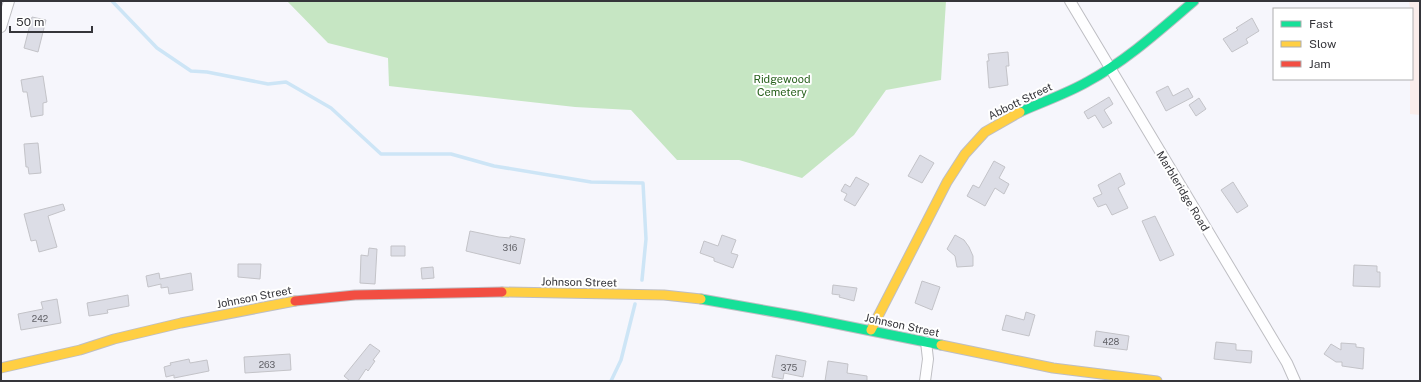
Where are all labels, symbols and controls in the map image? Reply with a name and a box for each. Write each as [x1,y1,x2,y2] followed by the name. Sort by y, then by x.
[10,8,92,34] scale bar
[1273,8,1413,80] legend
[16,15,44,29] text: 50 m
[1309,17,1334,31] text: Fast
[1309,37,1337,51] text: Slow
[1309,57,1331,71] text: Jam
[754,73,810,98] park label: Ridgewood Cemetery
[986,80,1054,122] street label: Abbott Street
[1154,149,1212,233] street label: Marbleridge Road
[503,242,518,253] house number: 316
[541,275,617,289] street label: Johnson Street
[216,284,292,310] street label: Johnson Street
[864,311,940,339] street label: Johnson Street
[32,313,48,324] house number: 242
[1103,336,1120,347] house number: 428
[259,359,276,370] house number: 263
[781,362,798,373] house number: 375

